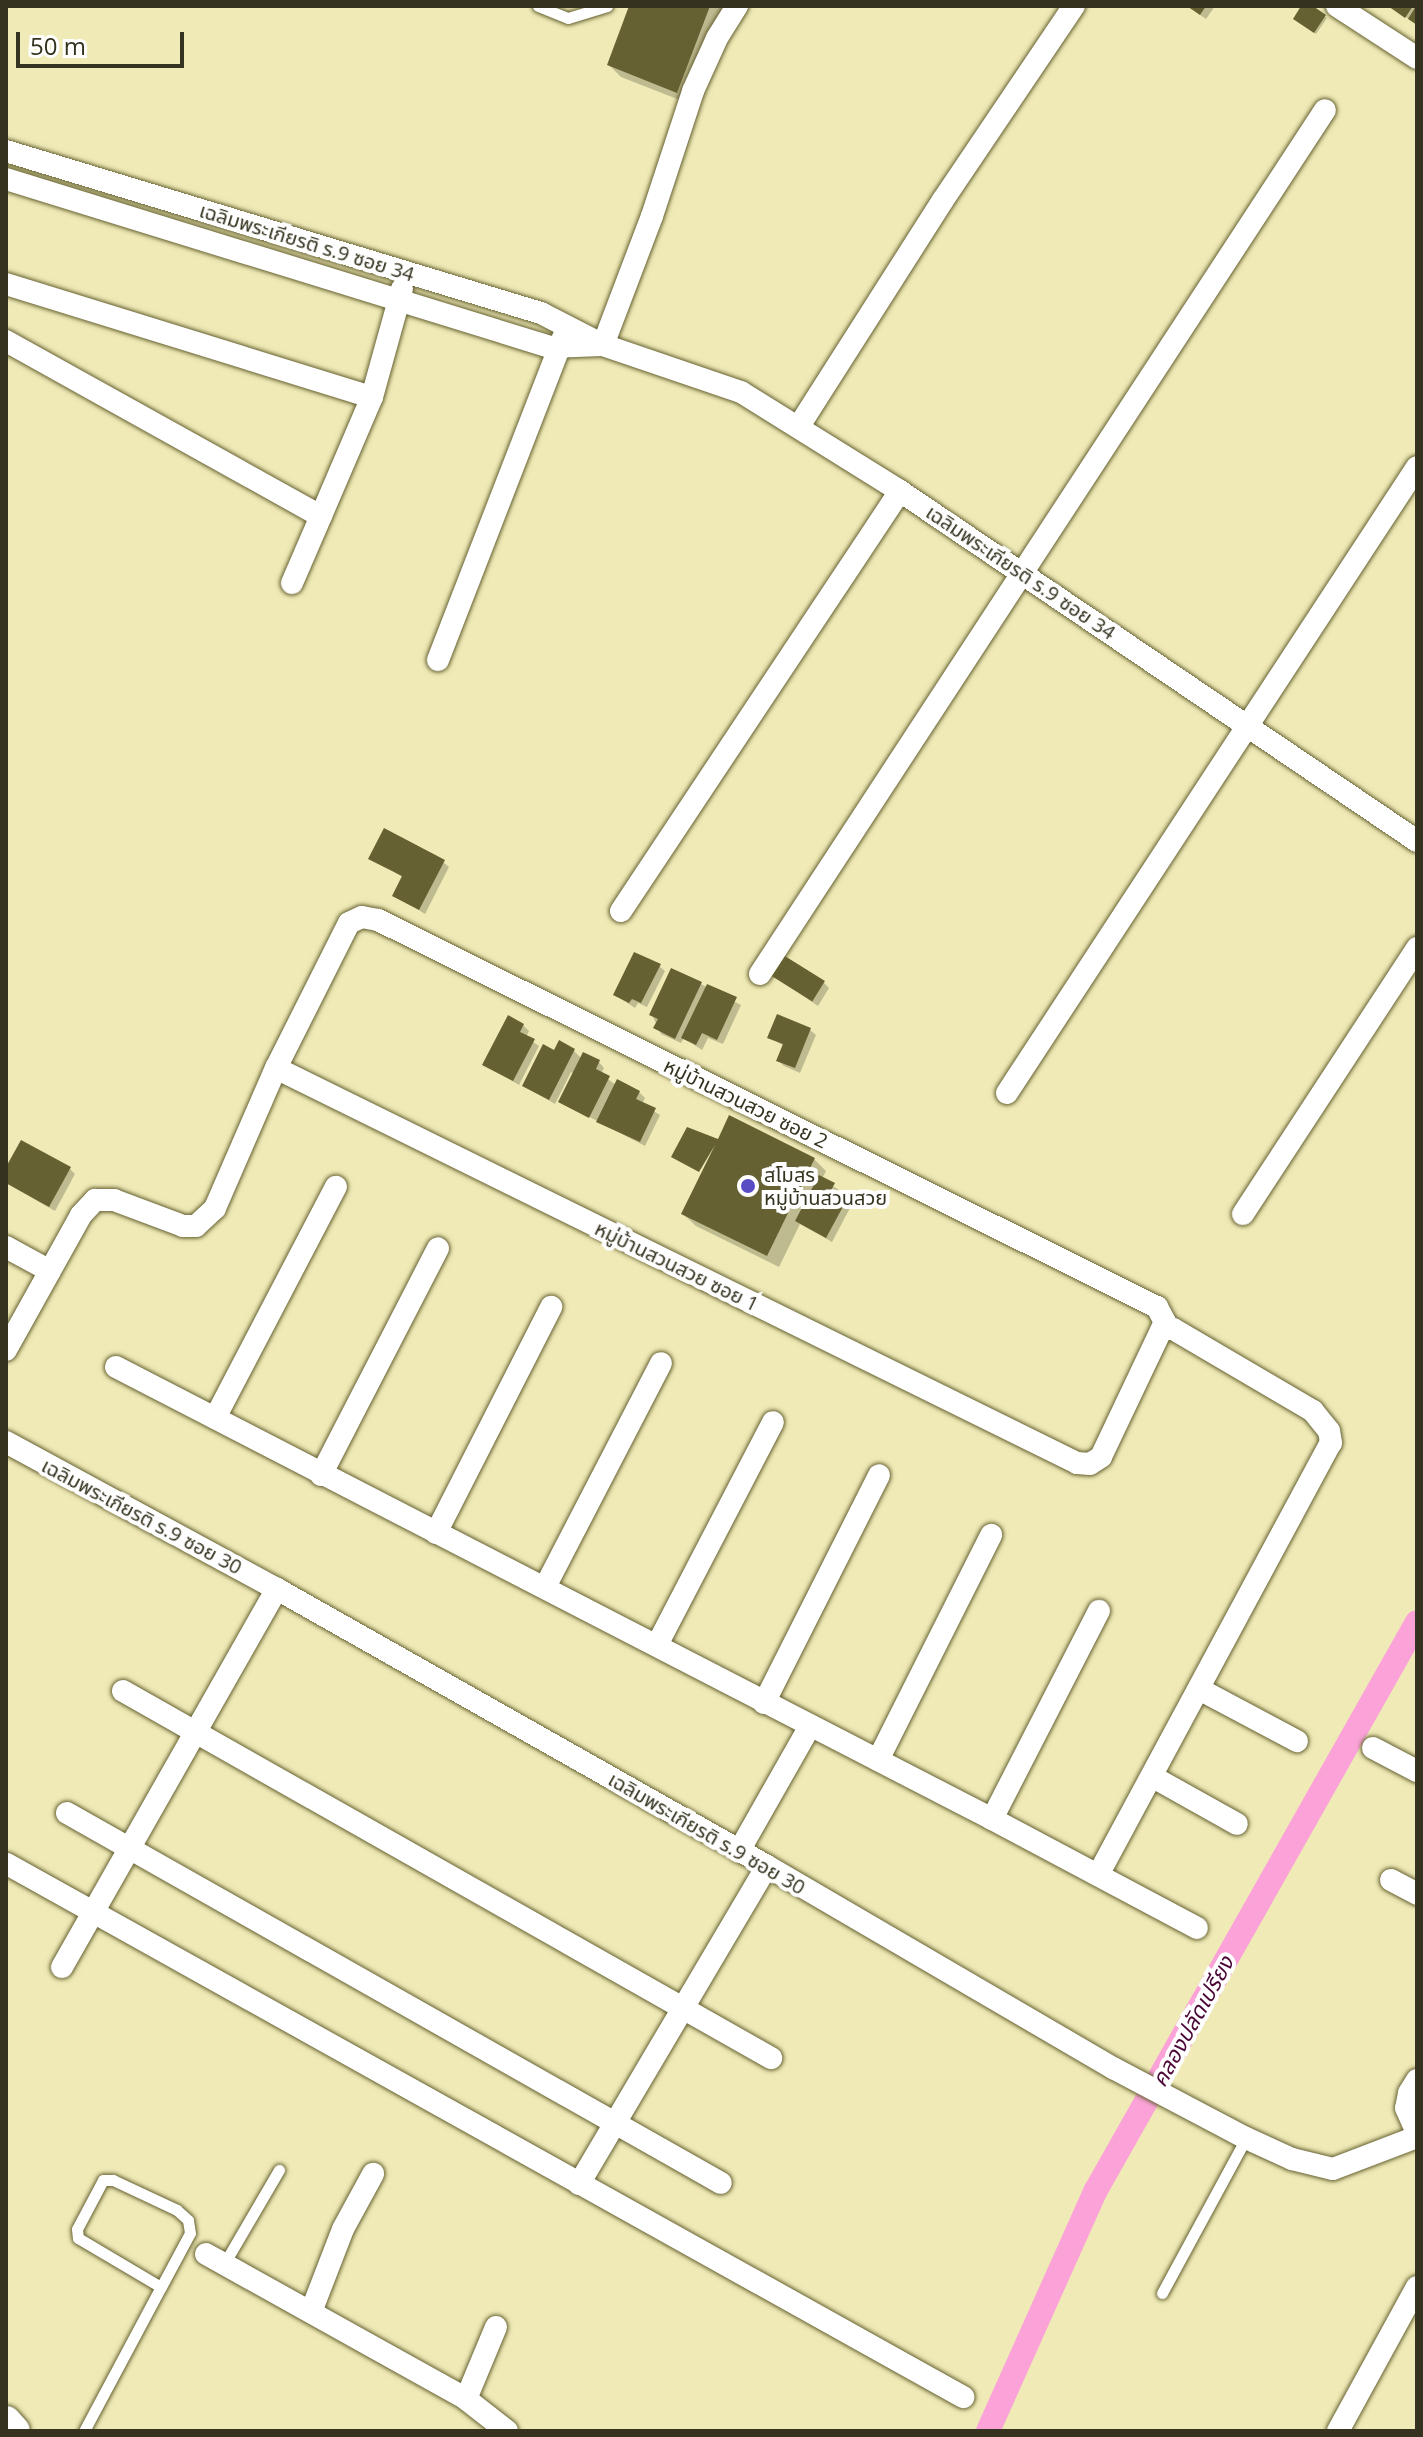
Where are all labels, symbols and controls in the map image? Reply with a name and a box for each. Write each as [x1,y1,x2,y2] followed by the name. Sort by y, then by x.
[20,16,188,66] scale bar
[30,29,86,62] text: 50 m
[197,198,417,286] street label: เฉลิมพระเกียรติ ร.9 ซอย 34
[922,500,1120,644] street label: เฉลิมพระเกียรติ ร.9 ซอย 34
[660,1053,832,1153] street label: หมู่บ้านสวนสวย ซอย 2
[764,1162,887,1209] place label: สโมสร หมู่บ้านสวนสวย
[739,1177,757,1195] marker: สโมสร หมู่บ้านสวนสวย
[591,1216,763,1316] street label: หมู่บ้านสวนสวย ซอย 1
[38,1453,246,1579] street label: เฉลิมพระเกียรติ ร.9 ซอย 30
[604,1767,810,1899] street label: เฉลิมพระเกียรติ ร.9 ซอย 30
[1145,1951,1239,2091] water label: คลองปลัดเปรียง

